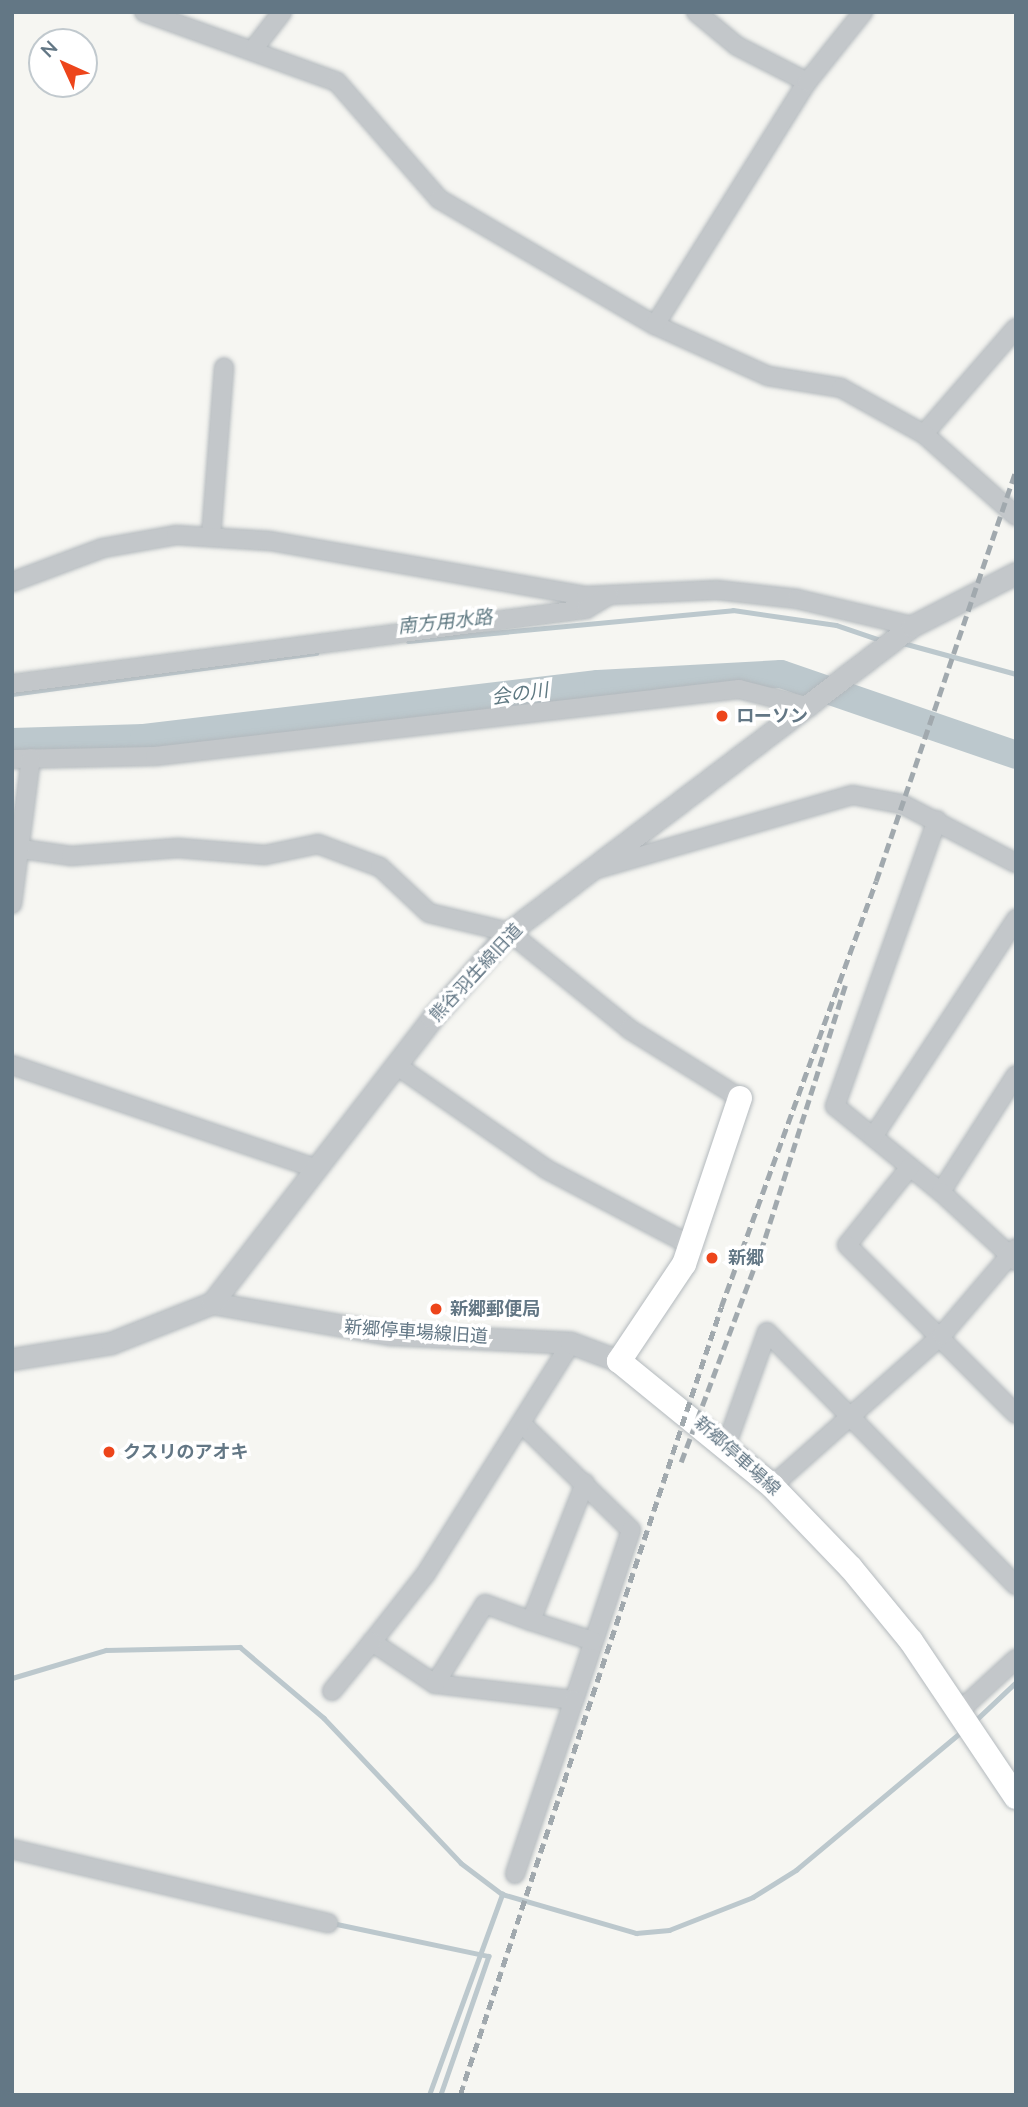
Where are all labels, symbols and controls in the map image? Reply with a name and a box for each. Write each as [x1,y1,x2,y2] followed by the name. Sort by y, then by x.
[28,28,98,98] north arrow
[35,35,64,64] text: N
[397,607,493,639] water label: 南方用水路
[490,680,550,710] water label: 会の川
[736,705,808,727] place label: ローソン
[714,708,730,724] marker: ローソン
[425,920,527,1026] street label: 熊谷羽生線旧道
[728,1247,764,1269] place label: 新郷
[702,1248,722,1268] marker: 新郷
[450,1298,540,1320] place label: 新郷郵便局
[428,1301,444,1317] marker: 新郷郵便局
[343,1316,489,1348] street label: 新郷停車場線旧道
[690,1412,784,1500] street label: 新郷停車場線
[123,1441,249,1463] place label: クスリのアオキ
[101,1444,117,1460] marker: クスリのアオキ

